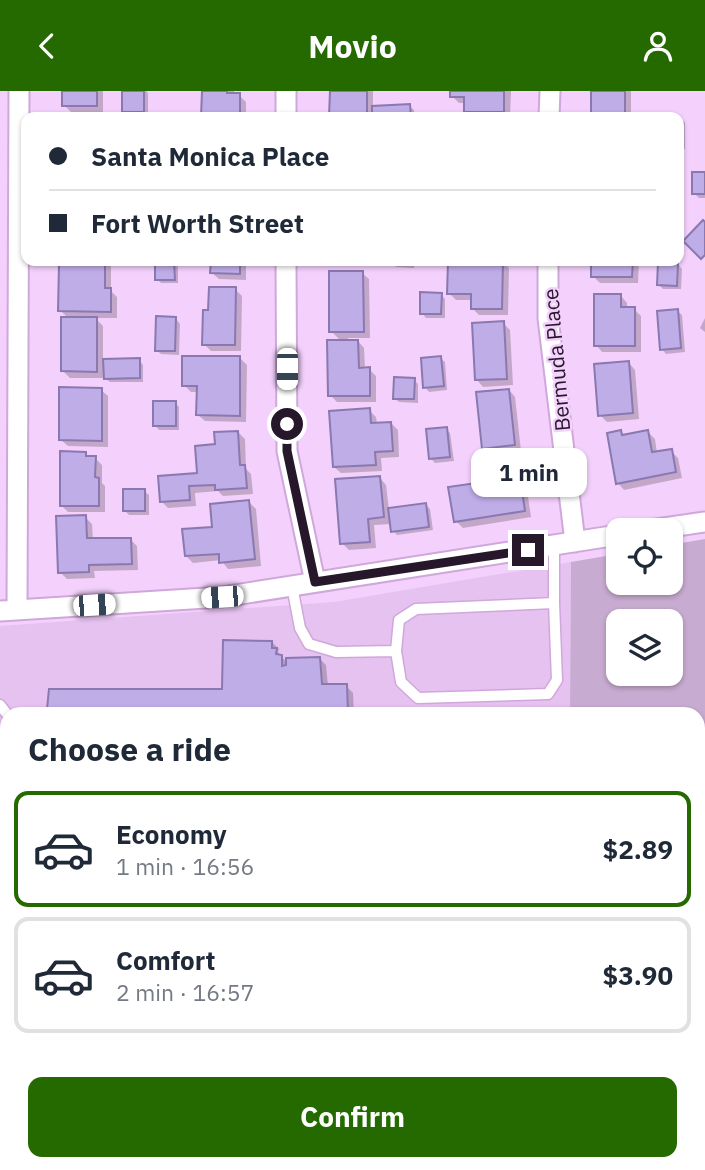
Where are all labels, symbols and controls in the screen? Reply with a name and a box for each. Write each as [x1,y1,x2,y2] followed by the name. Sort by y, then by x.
[308,25,397,67] text: Movio
[28,27,66,65] icon: back
[639,27,677,65] icon: person
[91,139,329,173] text: Santa Monica Place
[91,206,304,240] text: Fort Worth Street
[536,287,576,433] street label: Bermuda Place
[277,348,298,390] car
[271,408,303,440] route start
[470,449,586,497] callout: 1 min
[499,457,559,487] text: 1 min
[606,518,683,686] map controls
[606,518,683,595] button: locate
[512,534,544,566] route end
[201,585,244,609] car
[73,593,116,617] car
[606,609,683,686] button: layers
[28,728,231,770] text: Choose a ride
[116,817,227,851] text: Economy
[32,818,95,881] icon: car
[603,832,673,866] text: $2.89
[116,851,254,881] text: 1 min · 16:56
[116,943,215,977] text: Comfort
[32,944,95,1007] icon: car
[603,958,673,992] text: $3.90
[116,977,254,1007] text: 2 min · 16:57
[28,1077,677,1157] button: Confirm

